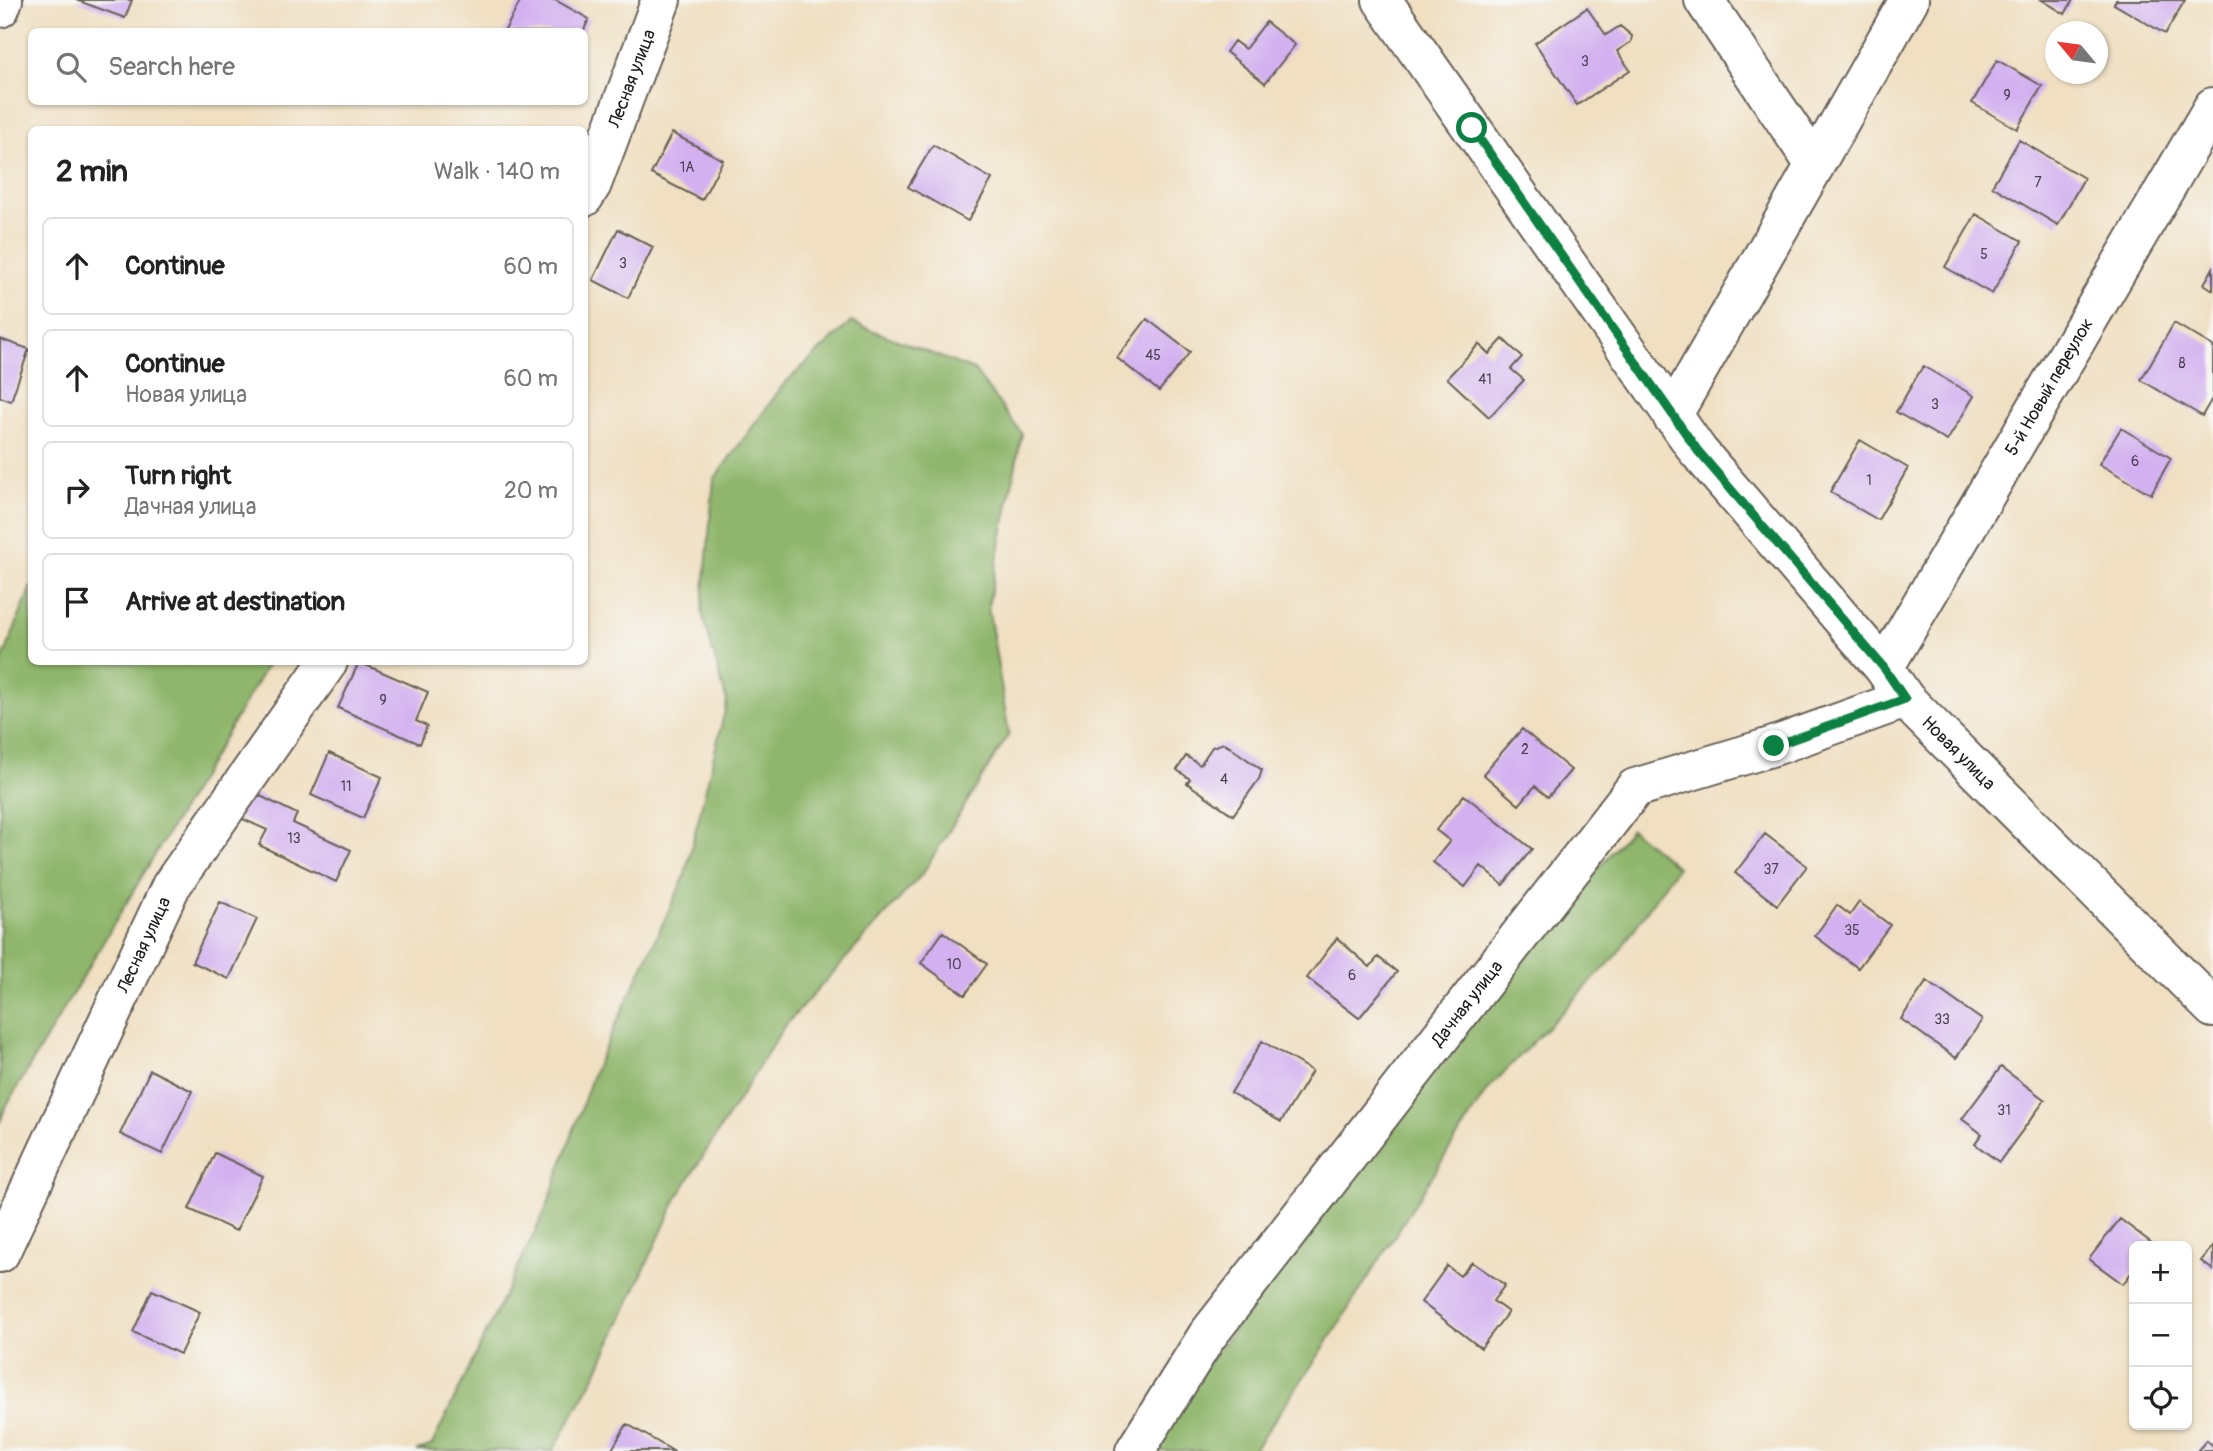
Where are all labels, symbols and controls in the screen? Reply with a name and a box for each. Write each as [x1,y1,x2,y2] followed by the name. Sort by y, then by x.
[2045,21,2108,84] north arrow
[603,26,661,132] street label: Лесная улица
[28,28,588,105] search box
[52,48,90,86] icon: search
[108,51,235,83] text: Search here
[1581,53,1589,70] house number: 3
[2003,87,2011,104] house number: 9
[1456,112,1487,143] route start
[56,153,128,190] text: 2 min
[434,157,560,186] text: Walk · 140 m
[680,159,694,176] house number: 1А
[2034,174,2042,191] house number: 7
[1980,246,1988,263] house number: 5
[58,247,96,285] icon: ahead
[125,250,225,282] text: Continue
[503,252,558,281] text: 60 m
[619,255,627,272] house number: 3
[2000,314,2099,460] street label: 5-й Новый переулок
[1145,347,1161,364] house number: 45
[125,348,225,380] text: Continue
[2178,355,2186,372] house number: 8
[58,359,96,397] icon: ahead
[503,364,558,393] text: 60 m
[1478,371,1492,388] house number: 41
[125,380,247,409] text: Новая улица
[1931,396,1939,413] house number: 3
[2131,453,2139,470] house number: 6
[125,460,231,492] text: Turn right
[58,471,96,509] icon: right
[1866,472,1872,489] house number: 1
[504,476,558,505] text: 20 m
[125,492,256,521] text: Дачная улица
[58,583,96,621] icon: arrive
[125,586,345,618] text: Arrive at destination
[379,692,387,709] house number: 9
[1916,711,2000,795] street label: Новая улица
[1758,730,1789,761] route end
[1521,741,1529,758] house number: 2
[1220,771,1228,788] house number: 4
[341,778,351,795] house number: 11
[287,830,301,847] house number: 13
[1763,861,1779,878] house number: 37
[111,893,176,998] street label: Лесная улица
[1844,922,1860,939] house number: 35
[946,956,962,973] house number: 10
[1426,956,1508,1052] street label: Дачная улица
[1348,967,1356,984] house number: 6
[1934,1011,1950,1028] house number: 33
[1997,1102,2011,1119] house number: 31
[2129,1241,2192,1430] map controls
[2129,1241,2192,1304] button: +
[2129,1304,2192,1367] button: −
[2129,1367,2192,1430] button: locate

